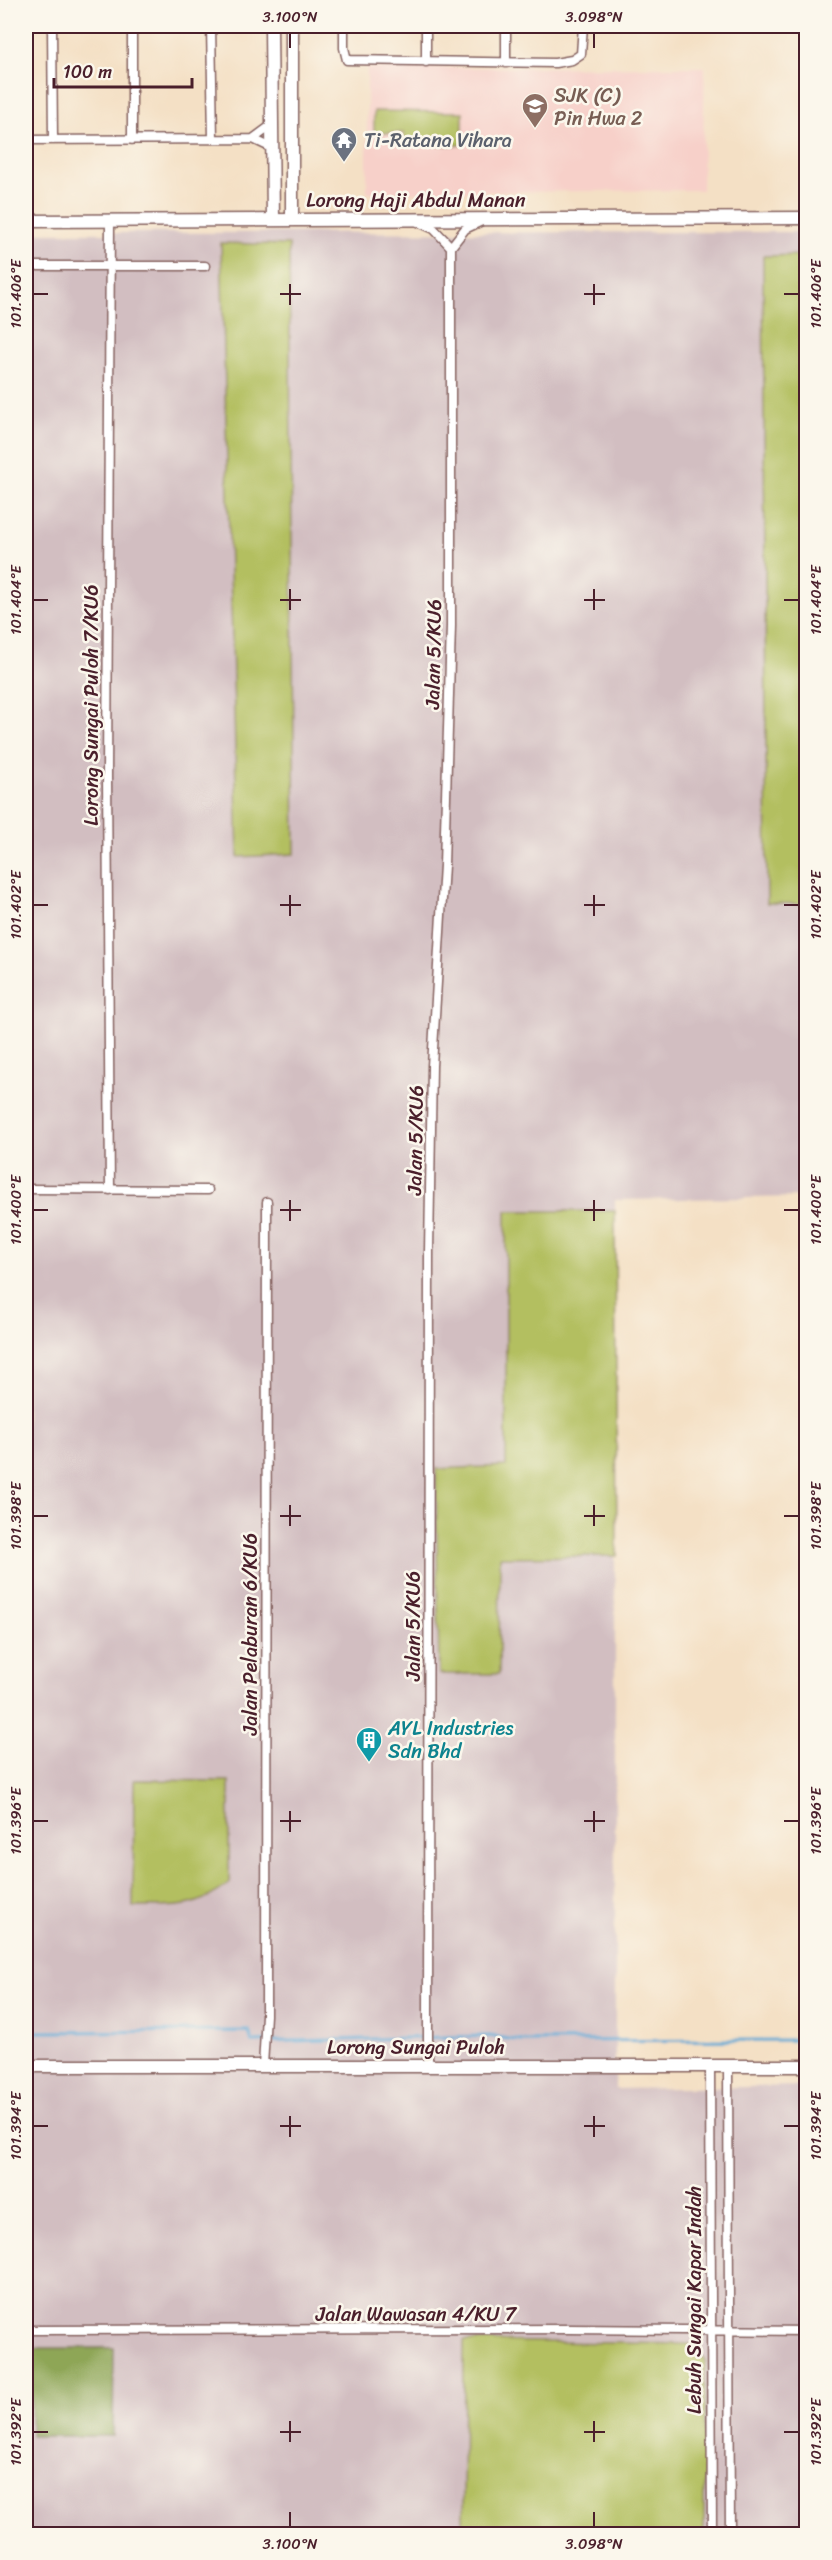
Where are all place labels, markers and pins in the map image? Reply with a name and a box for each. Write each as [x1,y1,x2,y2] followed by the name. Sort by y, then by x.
[554,78,643,136] place label: SJK (C) Pin Hwa 2
[520,91,550,129] school or university icon: SJK (C) Pin Hwa 2
[364,123,512,158] place label: Ti-Ratana Vihara
[329,125,359,163] temple icon: Ti-Ratana Vihara
[387,1711,514,1769] place label: AYL Industries Sdn Bhd
[354,1725,384,1763] building icon: AYL Industries Sdn Bhd

